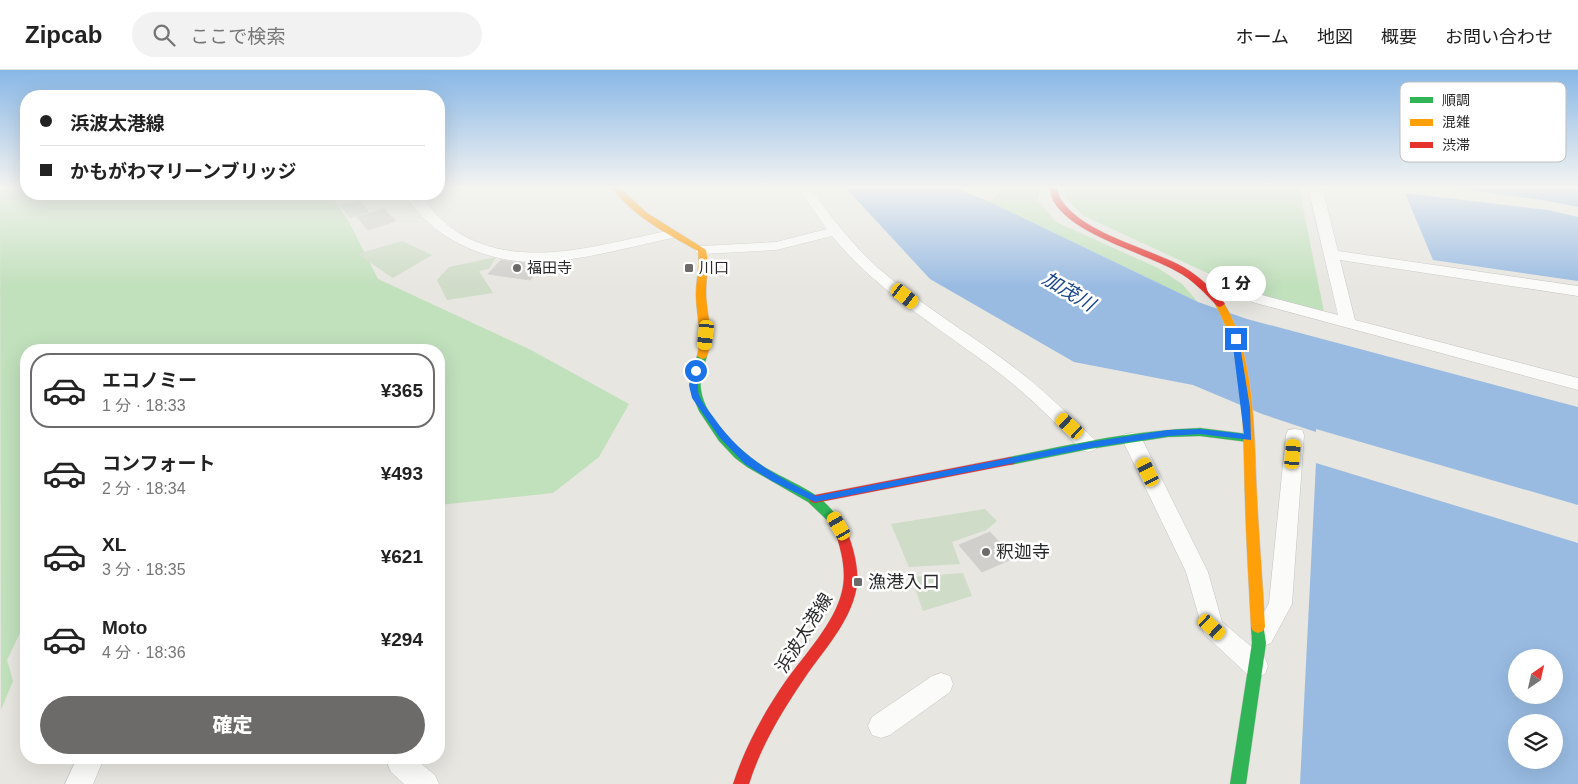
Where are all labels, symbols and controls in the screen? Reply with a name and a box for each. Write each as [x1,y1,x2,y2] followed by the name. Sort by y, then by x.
[132,12,482,57] search box
[25,21,102,48] text: Zipcab
[150,21,178,49] icon: search
[190,26,285,47] text: ここで検索
[1236,27,1289,47] text: ホーム
[1317,27,1353,47] text: 地図
[1381,27,1417,47] text: 概要
[1445,27,1553,47] text: お問い合わせ
[1400,82,1566,162] legend
[1442,92,1470,108] text: 順調
[70,113,165,134] text: 浜波太港線
[1442,114,1470,130] text: 混雑
[1442,137,1470,153] text: 渋滞
[70,161,296,182] text: かもがわマリーンブリッジ
[527,259,572,276] place label: 福田寺
[699,259,729,276] place label: 川口
[511,262,523,274] marker: 福田寺
[683,262,695,274] marker: 川口
[1206,266,1266,302] callout: 1 分
[1039,268,1100,316] water label: 加茂川
[1221,275,1251,292] text: 1 分
[888,281,921,311] car
[696,319,715,351] car
[1225,328,1247,350] route end
[685,360,707,382] route start
[42,368,87,413] icon: car
[102,370,197,391] text: エコノミー
[381,380,423,401] text: ¥365
[102,397,186,414] text: 1 分 · 18:33
[1053,410,1086,442] car
[1284,438,1301,470] car
[42,451,87,496] icon: car
[102,453,215,474] text: コンフォート
[1134,455,1161,489] car
[381,463,423,484] text: ¥493
[102,480,186,497] text: 2 分 · 18:34
[825,509,852,543] car
[42,534,87,579] icon: car
[102,534,126,555] text: XL
[996,542,1050,562] place label: 釈迦寺
[381,546,423,567] text: ¥621
[980,546,992,558] marker: 釈迦寺
[102,561,186,578] text: 3 分 · 18:35
[868,572,940,592] place label: 漁港入口
[852,576,864,588] marker: 漁港入口
[772,590,836,676] street label: 浜波太港線
[1195,611,1228,643] car
[42,617,87,662] icon: car
[102,617,147,638] text: Moto
[381,629,423,650] text: ¥294
[102,644,186,661] text: 4 分 · 18:36
[1508,649,1562,704] north arrow
[1508,649,1563,769] map controls
[40,696,425,754] button: 確定
[1508,714,1563,769] button: layers

